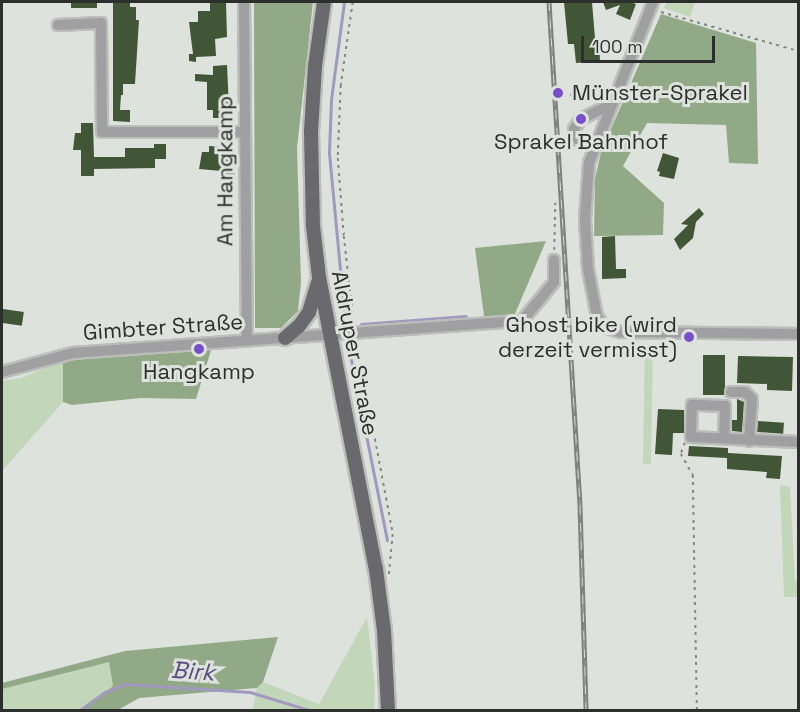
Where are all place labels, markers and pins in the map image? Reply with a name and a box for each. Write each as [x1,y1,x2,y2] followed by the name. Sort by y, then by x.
[572,80,748,106] place label: Münster-Sprakel
[549,84,567,102] marker: Münster-Sprakel
[574,112,588,126] marker: Sprakel Bahnhof
[494,129,668,155] place label: Sprakel Bahnhof
[498,311,677,362] place label: Ghost bike (wird derzeit vermisst)
[682,330,696,344] marker: Ghost bike (wird derzeit vermisst)
[192,342,206,356] marker: Hangkamp
[143,359,255,385] place label: Hangkamp

